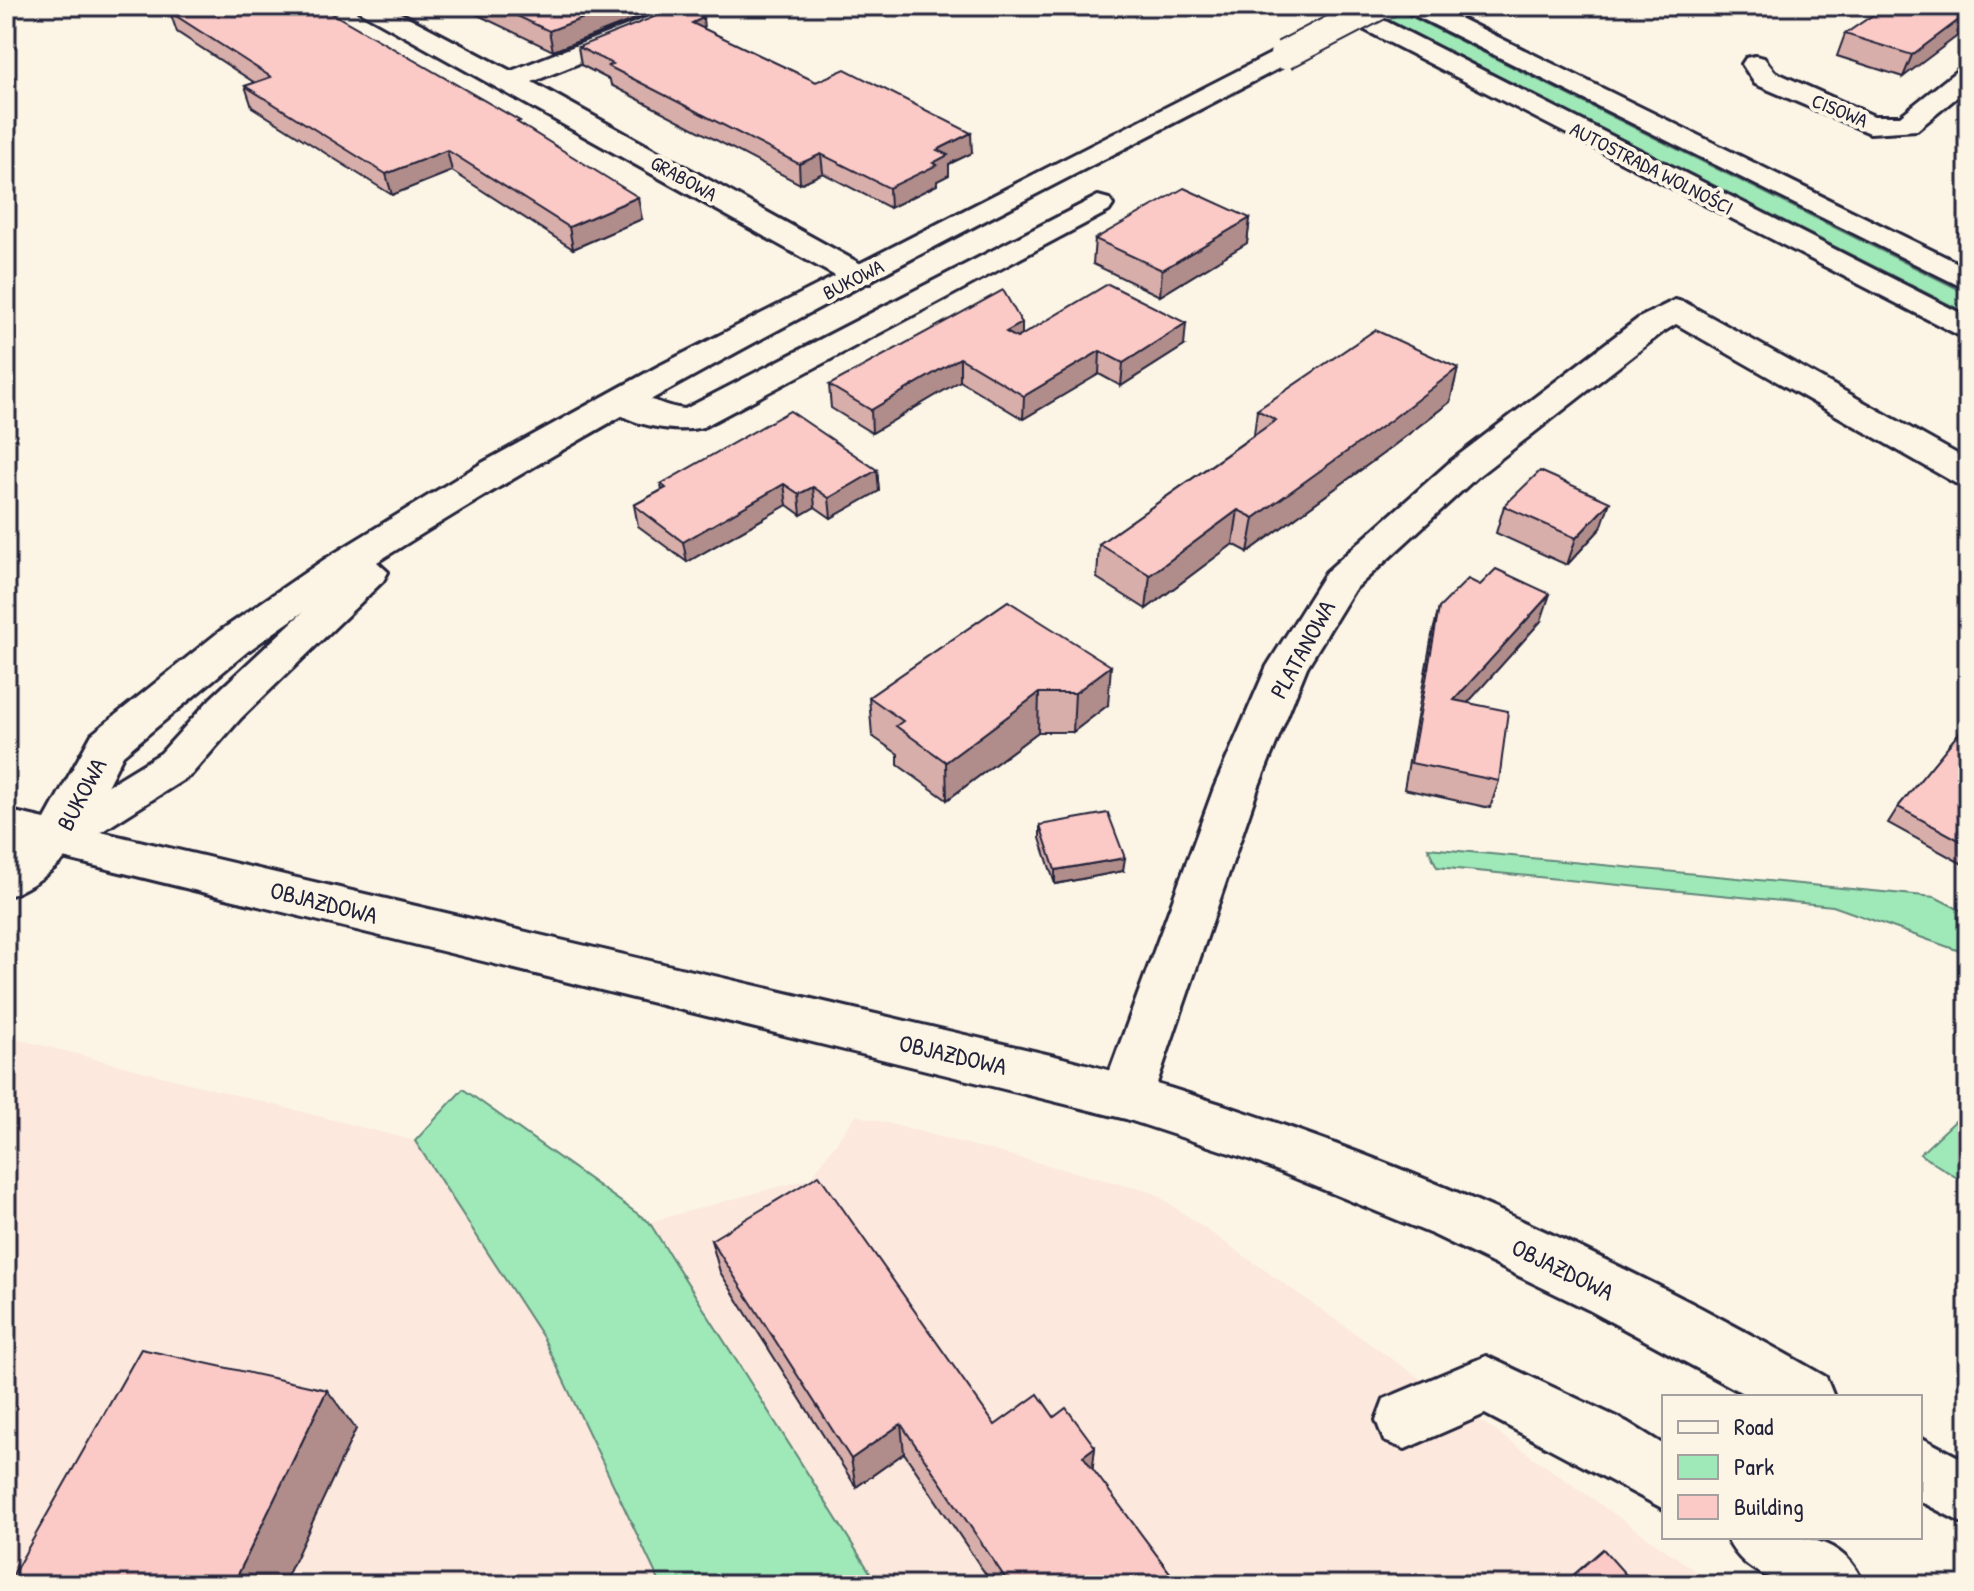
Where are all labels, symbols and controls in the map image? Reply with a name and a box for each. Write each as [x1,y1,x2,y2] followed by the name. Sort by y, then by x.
[1808,87,1872,133] street label: CISOWA
[1566,115,1738,221] street label: AUTOSTRADA WOLNOŚCI
[646,149,722,207] street label: GRABOWA
[818,252,888,306] street label: BUKOWA
[1262,594,1342,704] street label: PLATANOWA
[49,752,114,836] street label: BUKOWA
[267,873,381,931] street label: OBJAZDOWA
[896,1026,1010,1082] street label: OBJAZDOWA
[1507,1231,1619,1308] street label: OBJAZDOWA
[1662,1395,1922,1539] legend
[1734,1410,1773,1442] text: Road
[1734,1450,1774,1482] text: Park
[1734,1490,1804,1522] text: Building

